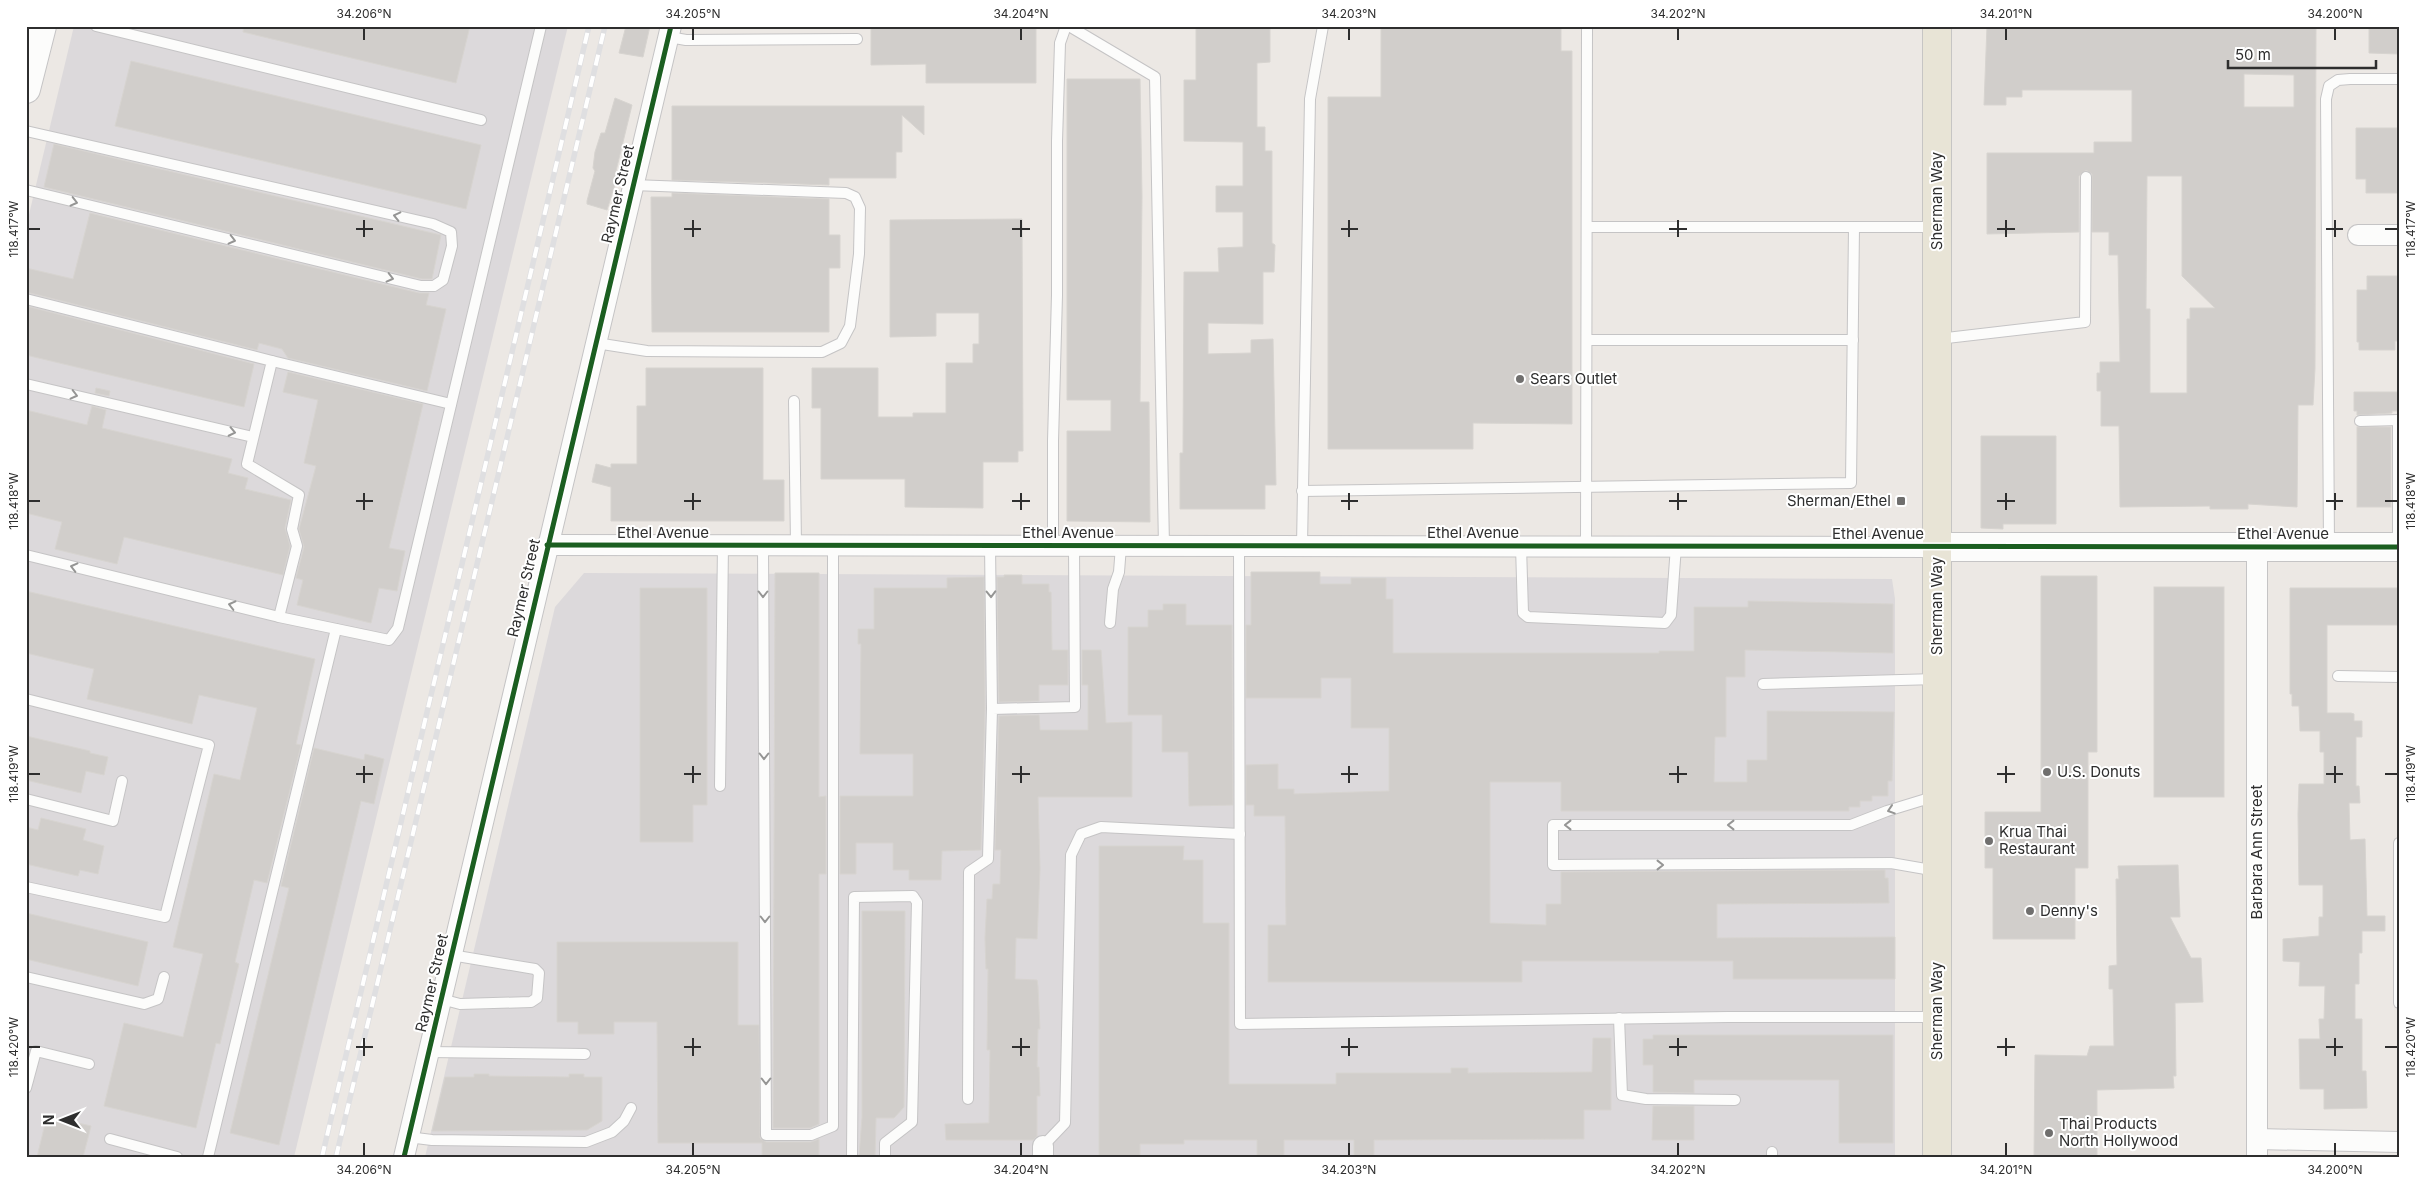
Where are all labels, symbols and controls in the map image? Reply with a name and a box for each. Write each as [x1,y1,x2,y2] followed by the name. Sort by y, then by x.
[336,6,392,21] text: 34.206°N
[666,6,720,21] text: 34.205°N
[993,6,1049,21] text: 34.204°N
[1322,6,1376,21] text: 34.203°N
[1651,6,1705,21] text: 34.202°N
[1980,6,2032,21] text: 34.201°N
[2307,6,2363,21] text: 34.200°N
[2228,38,2375,70] scale bar
[2235,45,2271,64] text: 50 m
[597,143,638,245] street label: Raymer Street
[1927,151,1946,250] street label: Sherman Way
[69,196,78,207] one-way arrow
[6,200,21,257] text: 118.417°W
[2403,200,2418,257] text: 118.417°W
[392,211,401,222] one-way arrow
[227,234,236,245] one-way arrow
[385,272,394,283] one-way arrow
[1530,369,1617,388] place label: Sears Outlet
[1514,373,1526,385] marker: Sears Outlet
[69,389,78,400] one-way arrow
[227,426,236,437] one-way arrow
[6,472,21,530] text: 118.418°W
[2403,472,2418,530] text: 118.418°W
[1787,491,1891,510] place label: Sherman/Ethel
[1895,495,1907,507] marker: Sherman/Ethel
[617,523,709,542] street label: Ethel Avenue
[1022,523,1114,542] street label: Ethel Avenue
[1427,523,1519,542] street label: Ethel Avenue
[1832,524,1924,543] street label: Ethel Avenue
[2237,524,2329,543] street label: Ethel Avenue
[503,537,544,639] street label: Raymer Street
[1927,556,1946,655] street label: Sherman Way
[69,562,78,573] one-way arrow
[758,590,768,598] one-way arrow
[986,590,996,598] one-way arrow
[227,600,236,611] one-way arrow
[6,745,21,803] text: 118.419°W
[2403,745,2418,803] text: 118.419°W
[759,753,769,761] one-way arrow
[2057,762,2140,781] place label: U.S. Donuts
[2041,766,2053,778] marker: U.S. Donuts
[2247,785,2266,919] street label: Barbara Ann Street
[1887,804,1895,814] one-way arrow
[1564,820,1572,830] one-way arrow
[1727,820,1734,830] one-way arrow
[1999,822,2075,858] place label: Krua Thai Restaurant
[1983,835,1995,847] marker: Krua Thai Restaurant
[1656,860,1664,870] one-way arrow
[2040,901,2098,920] place label: Denny's
[2024,905,2036,917] marker: Denny's
[760,916,770,923] one-way arrow
[411,932,452,1034] street label: Raymer Street
[1927,961,1946,1060] street label: Sherman Way
[6,1017,21,1077] text: 118.420°W
[2403,1017,2418,1077] text: 118.420°W
[761,1078,771,1086] one-way arrow
[38,1096,88,1146] north arrow
[2059,1114,2178,1150] place label: Thai Products North Hollywood
[40,1115,57,1125] text: N
[2043,1127,2055,1139] marker: Thai Products North Hollywood
[336,1162,392,1177] text: 34.206°N
[666,1162,720,1177] text: 34.205°N
[993,1162,1049,1177] text: 34.204°N
[1322,1162,1376,1177] text: 34.203°N
[1651,1162,1705,1177] text: 34.202°N
[1980,1162,2032,1177] text: 34.201°N
[2307,1162,2363,1177] text: 34.200°N

